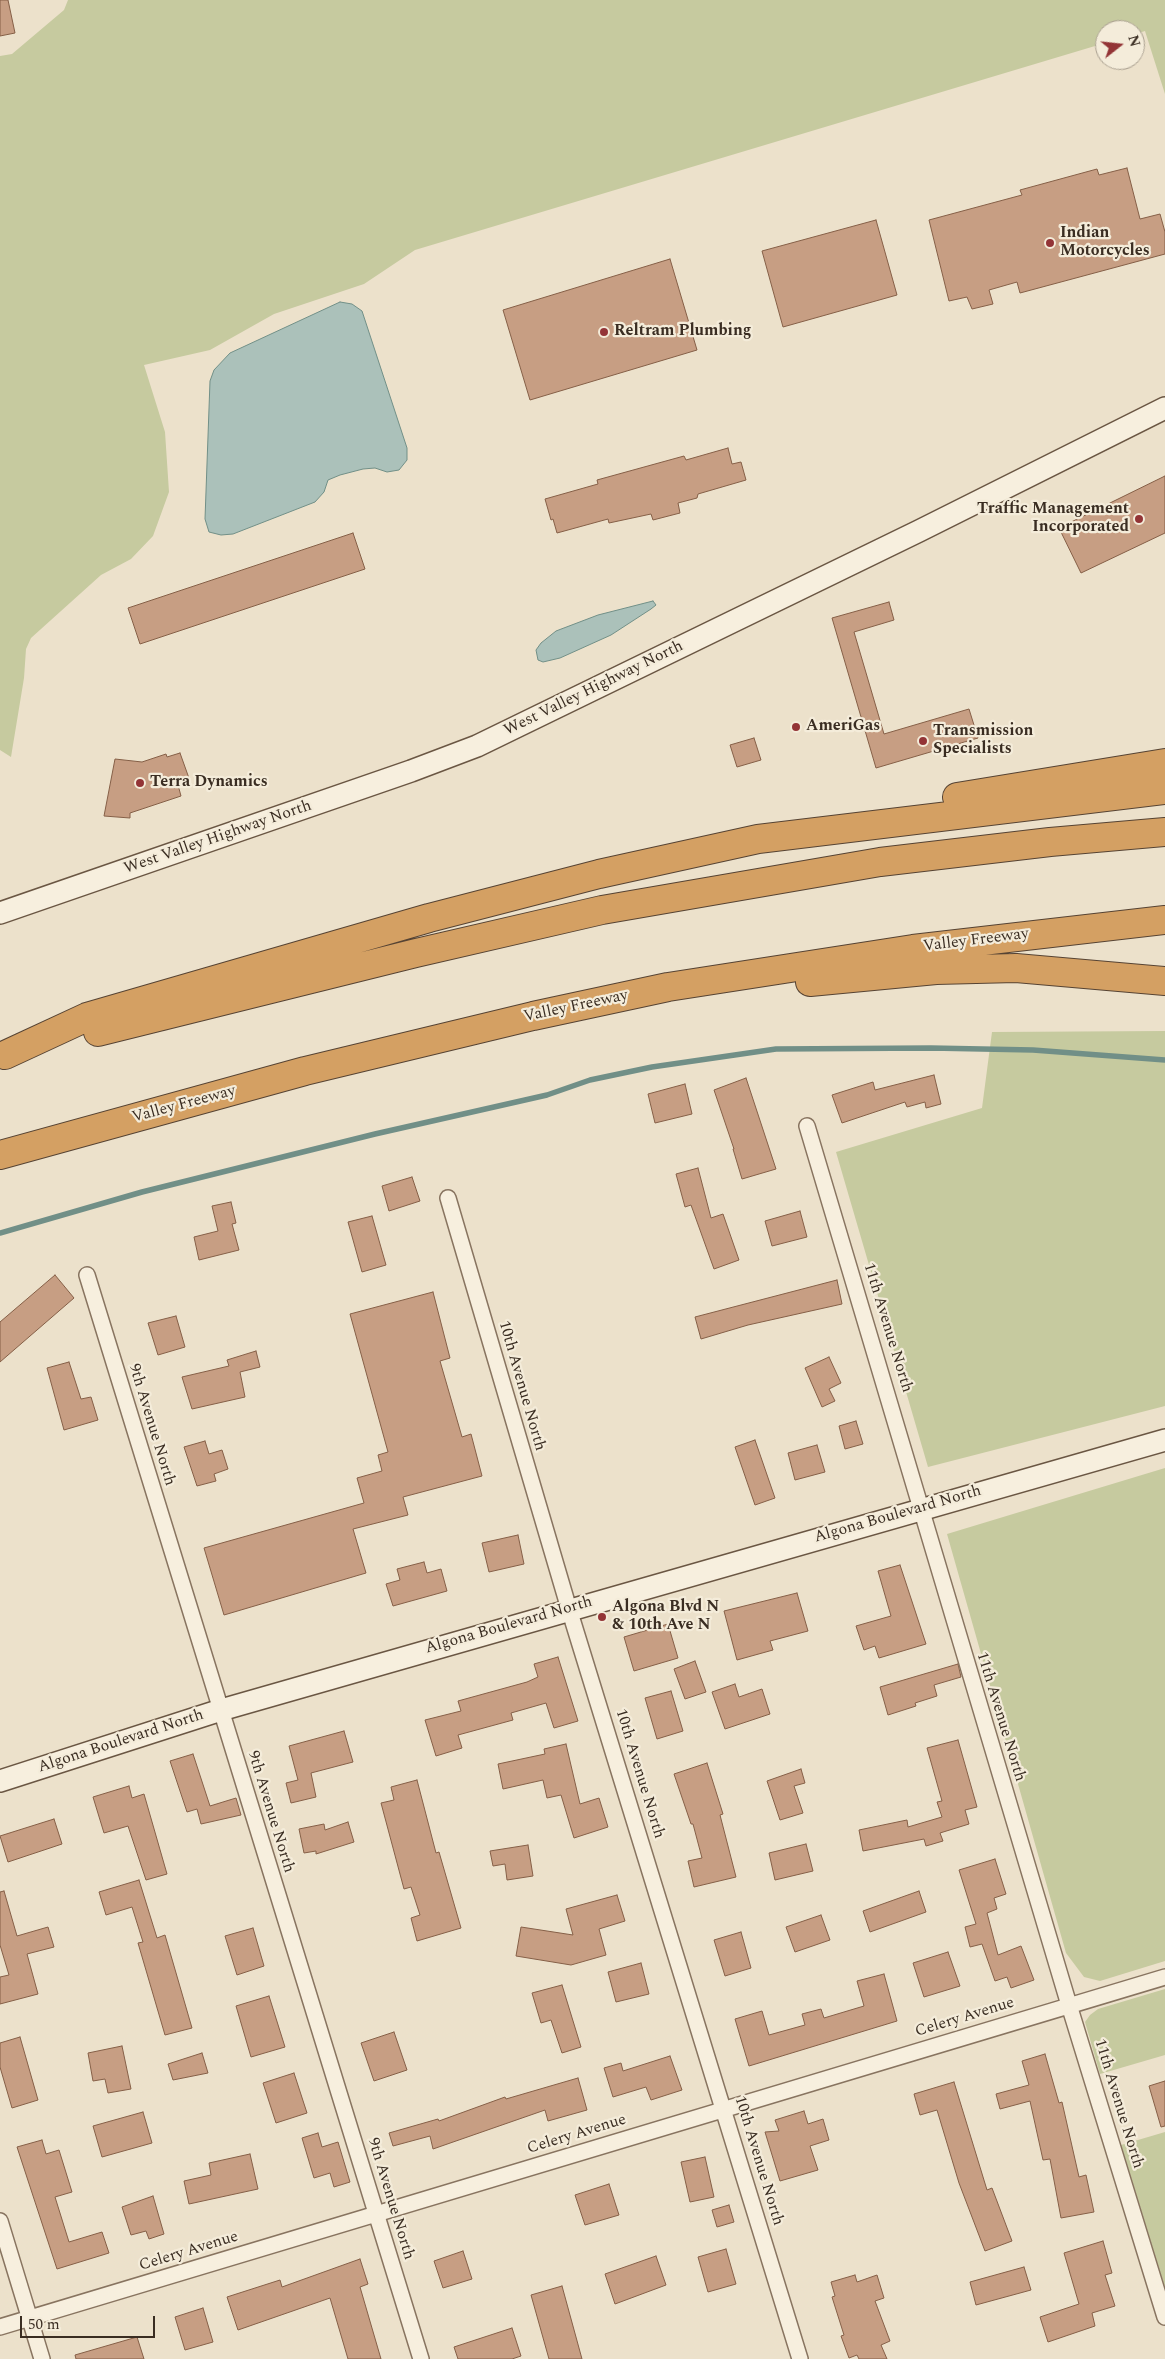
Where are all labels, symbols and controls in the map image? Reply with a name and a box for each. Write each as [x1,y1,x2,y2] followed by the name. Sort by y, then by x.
[1095,20,1145,70] north arrow
[1122,33,1146,49] text: N
[1060,224,1150,262] place label: Indian Motorcycles
[1044,237,1056,249] marker: Indian Motorcycles
[614,322,751,342] place label: Reltram Plumbing
[598,326,610,338] marker: Reltram Plumbing
[977,500,1129,538] place label: Traffic Management Incorporated
[1133,513,1145,525] marker: Traffic Management Incorporated
[501,637,687,741] street label: West Valley Highway North
[806,717,880,737] place label: AmeriGas
[790,721,802,733] marker: AmeriGas
[933,722,1033,760] place label: Transmission Specialists
[917,735,929,747] marker: Transmission Specialists
[150,773,268,793] place label: Terra Dynamics
[134,777,146,789] marker: Terra Dynamics
[122,797,314,879] street label: West Valley Highway North
[922,925,1030,957] street label: Valley Freeway
[522,987,630,1027] street label: Valley Freeway
[130,1082,238,1128] street label: Valley Freeway
[858,1261,916,1395] street label: 11th Avenue North
[493,1319,549,1453] street label: 10th Avenue North
[123,1362,179,1488] street label: 9th Avenue North
[812,1482,984,1548] street label: Algona Boulevard North
[423,1593,595,1659] street label: Algona Boulevard North
[612,1598,719,1636] place label: Algona Blvd N & 10th Ave N
[596,1611,608,1623] marker: Algona Blvd N & 10th Ave N
[971,1650,1029,1784] street label: 11th Avenue North
[36,1706,206,1778] street label: Algona Boulevard North
[610,1707,668,1841] street label: 10th Avenue North
[242,1749,298,1875] street label: 9th Avenue North
[913,1994,1017,2042] street label: Celery Avenue
[1089,2037,1147,2171] street label: 11th Avenue North
[729,2094,787,2228] street label: 10th Avenue North
[525,2111,629,2159] street label: Celery Avenue
[362,2136,418,2262] street label: 9th Avenue North
[137,2228,241,2276] street label: Celery Avenue
[22,2306,158,2338] scale bar
[28,2313,60,2336] text: 50 m

